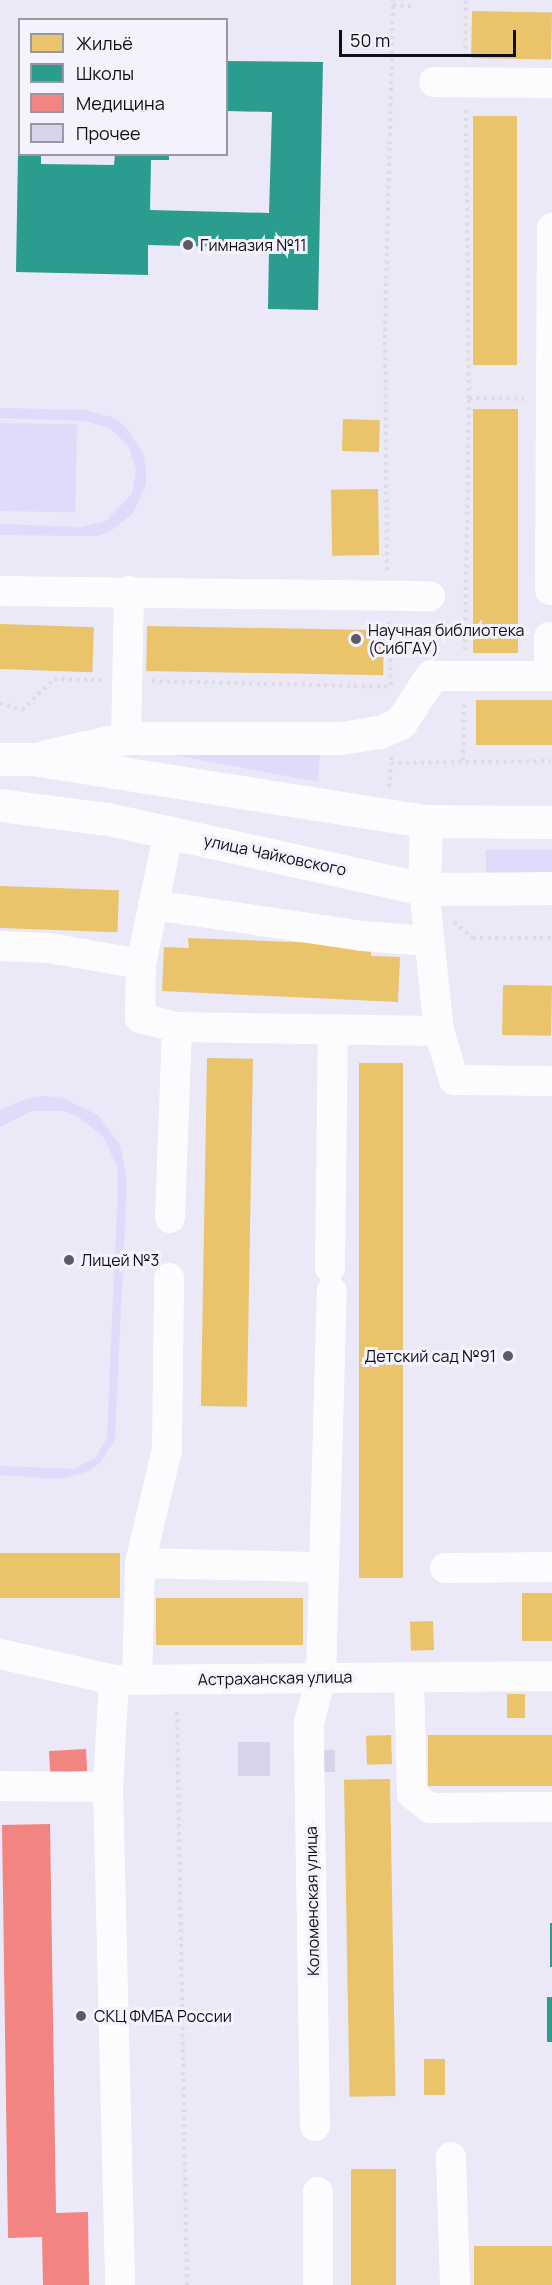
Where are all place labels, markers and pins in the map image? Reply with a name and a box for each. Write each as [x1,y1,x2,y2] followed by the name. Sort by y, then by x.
[200,235,306,255] place label: Гимназия №11
[181,238,195,252] marker: Гимназия №11
[368,620,524,658] place label: Научная библиотека (СибГАУ)
[349,632,363,646] marker: Научная библиотека (СибГАУ)
[81,1250,159,1270] place label: Лицей №3
[62,1253,76,1267] marker: Лицей №3
[364,1346,496,1366] place label: Детский сад №91
[501,1349,515,1363] marker: Детский сад №91
[94,2006,232,2026] place label: СКЦ ФМБА России
[72,2007,90,2025] marker: СКЦ ФМБА России

